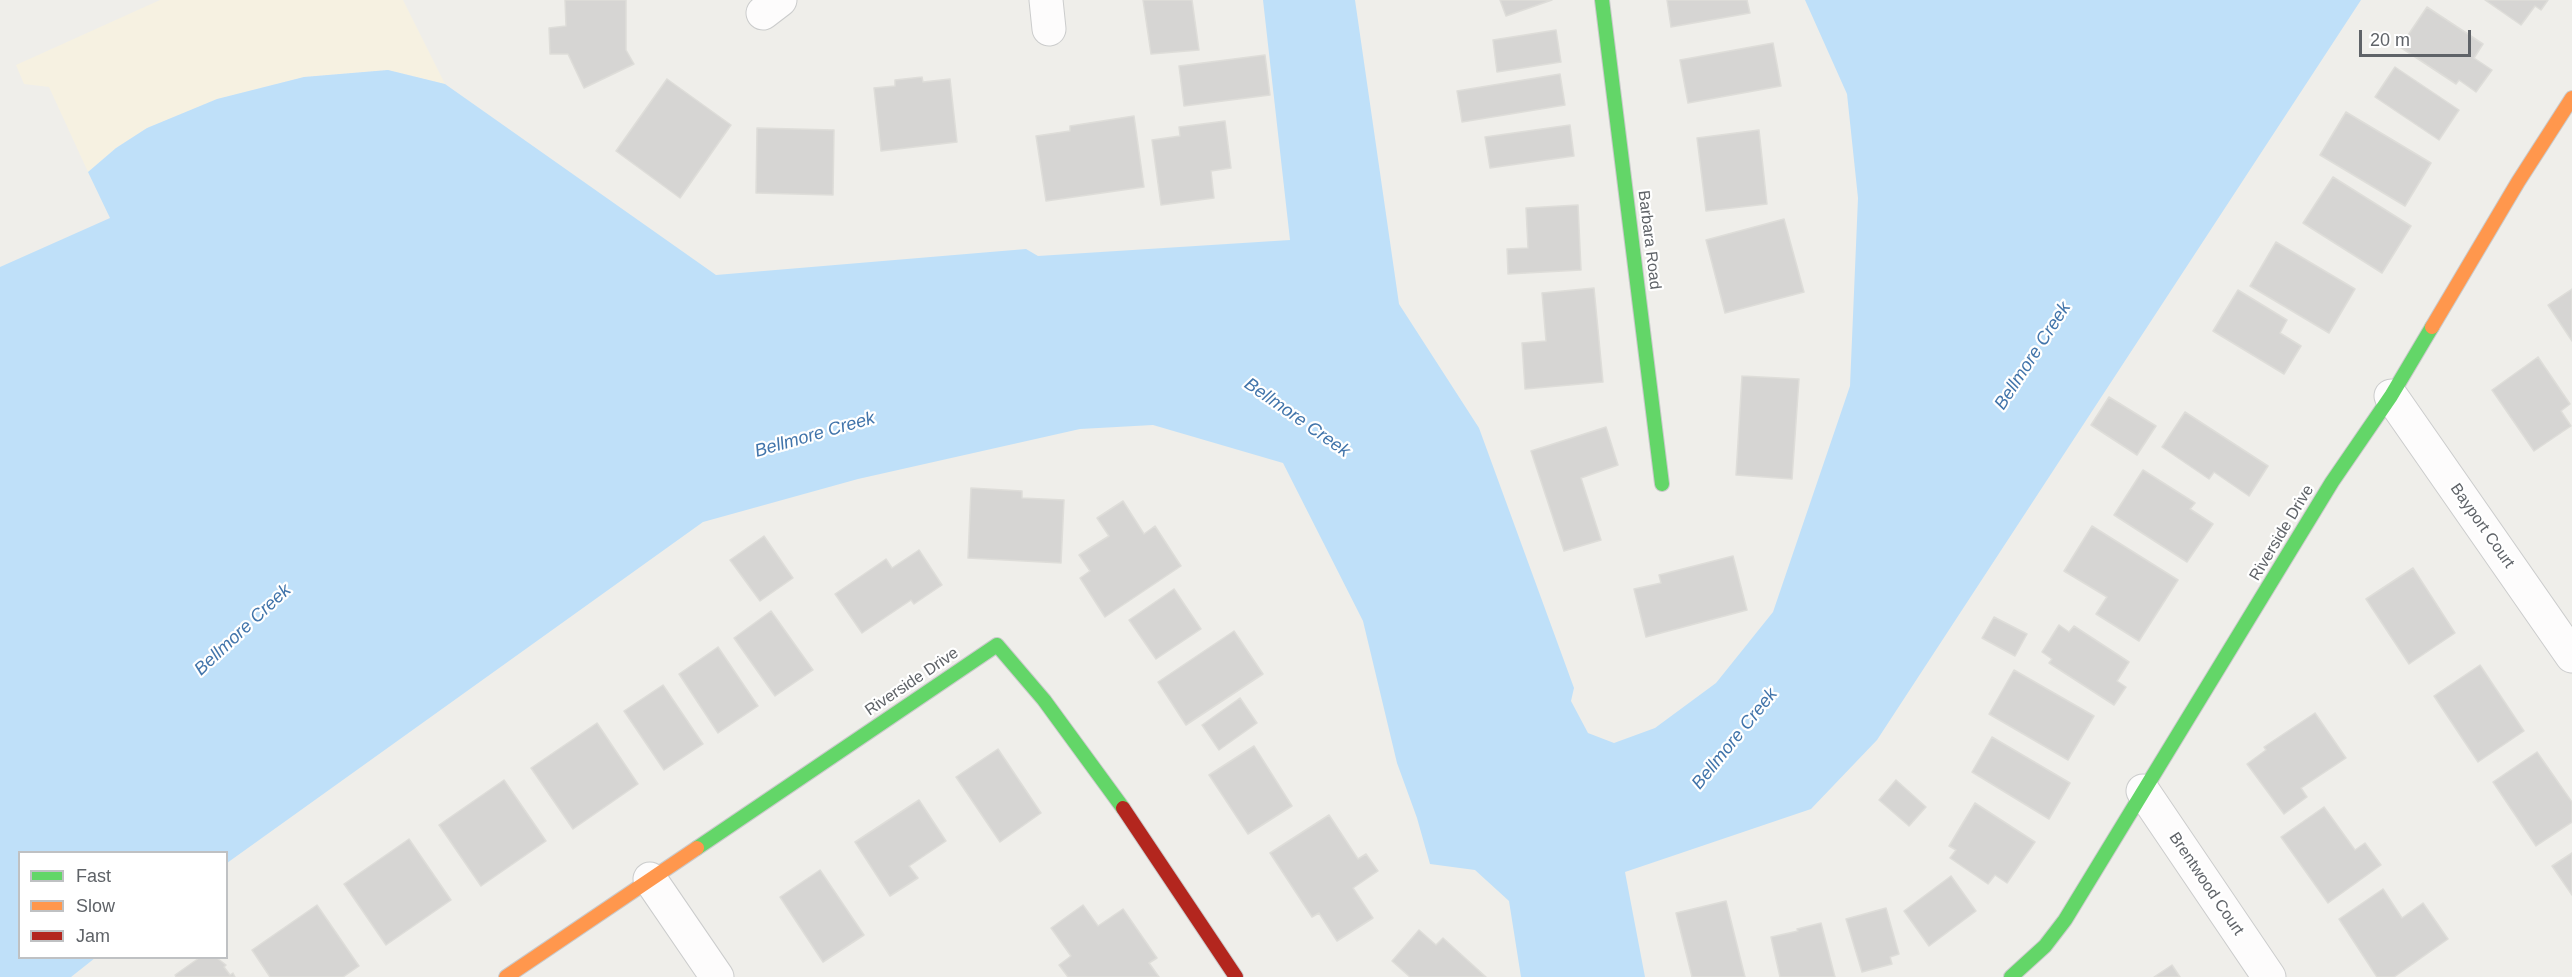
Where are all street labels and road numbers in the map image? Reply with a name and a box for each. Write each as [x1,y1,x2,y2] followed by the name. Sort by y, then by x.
[1633,189,1665,291] street label: Barbara Road
[2446,480,2518,572] street label: Bayport Court
[2246,482,2318,584] street label: Riverside Drive
[862,644,962,720] street label: Riverside Drive
[2164,829,2248,939] street label: Brentwood Court

